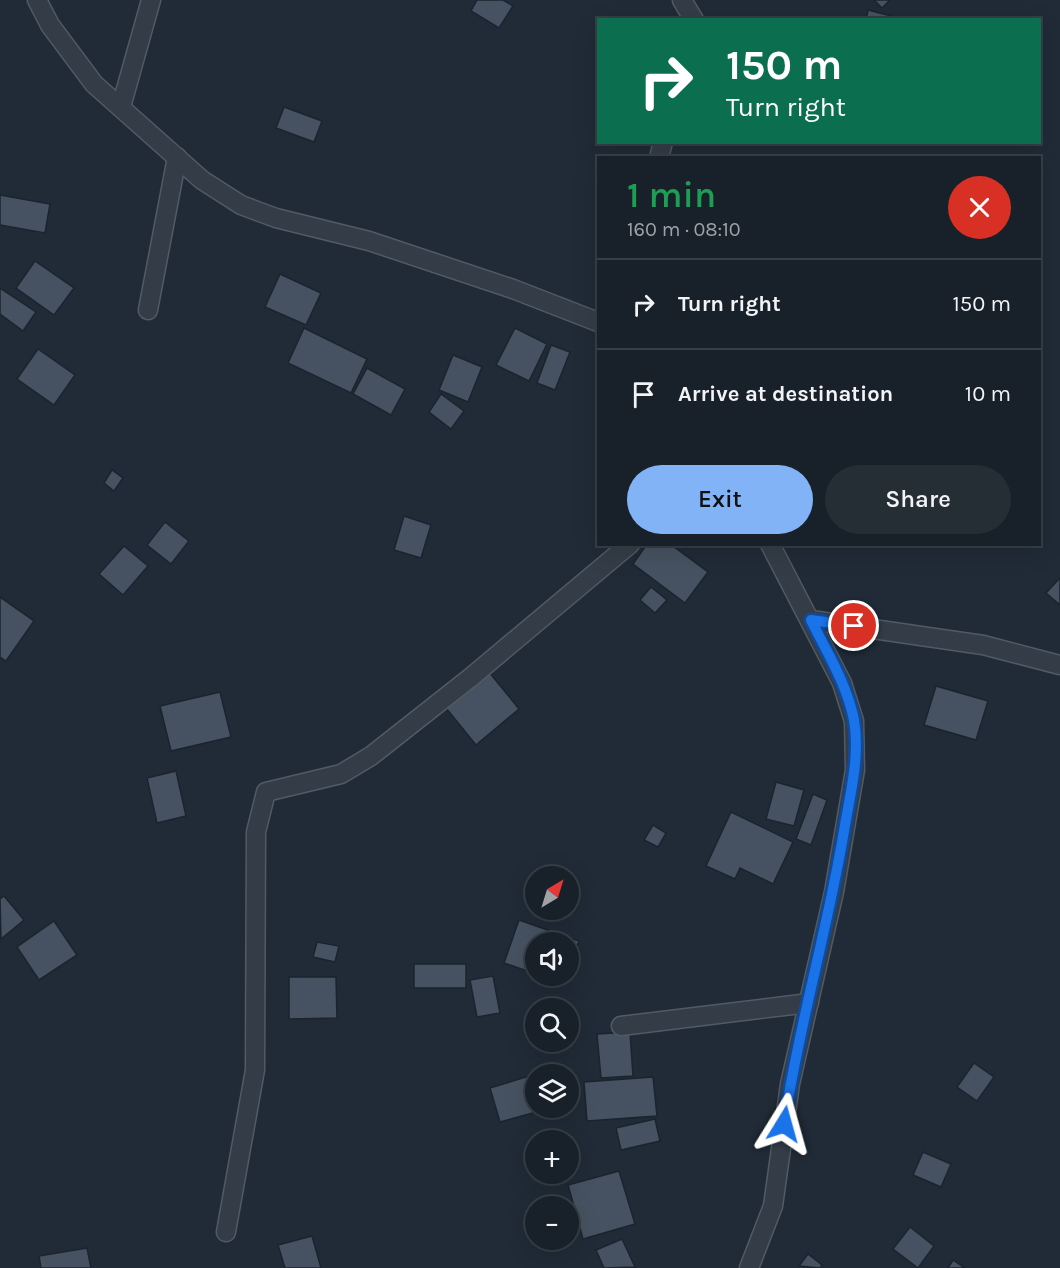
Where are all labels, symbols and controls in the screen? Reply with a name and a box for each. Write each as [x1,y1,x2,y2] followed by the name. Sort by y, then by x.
[726,40,842,90] text: 150 m
[627,42,705,120] icon: right
[726,91,846,123] text: Turn right
[627,174,716,216] text: 1 min
[948,176,1011,239] button: close
[627,218,741,241] text: 160 m · 08:10
[627,288,660,321] icon: right
[678,291,781,317] text: Turn right
[952,291,1011,317] text: 150 m
[627,378,660,411] icon: arrive
[678,381,893,407] text: Arrive at destination
[965,381,1011,407] text: 10 m
[627,465,813,534] button: Exit
[825,465,1011,534] button: Share
[828,600,879,651] pin
[837,609,870,642] icon: arrive
[525,866,579,920] north arrow
[525,866,579,1250] map controls
[525,932,579,986] button: sound
[525,998,579,1052] button: search
[525,1064,579,1118] button: layers
[752,1092,816,1156] position arrow
[525,1130,579,1184] button: +
[525,1196,579,1250] button: −

